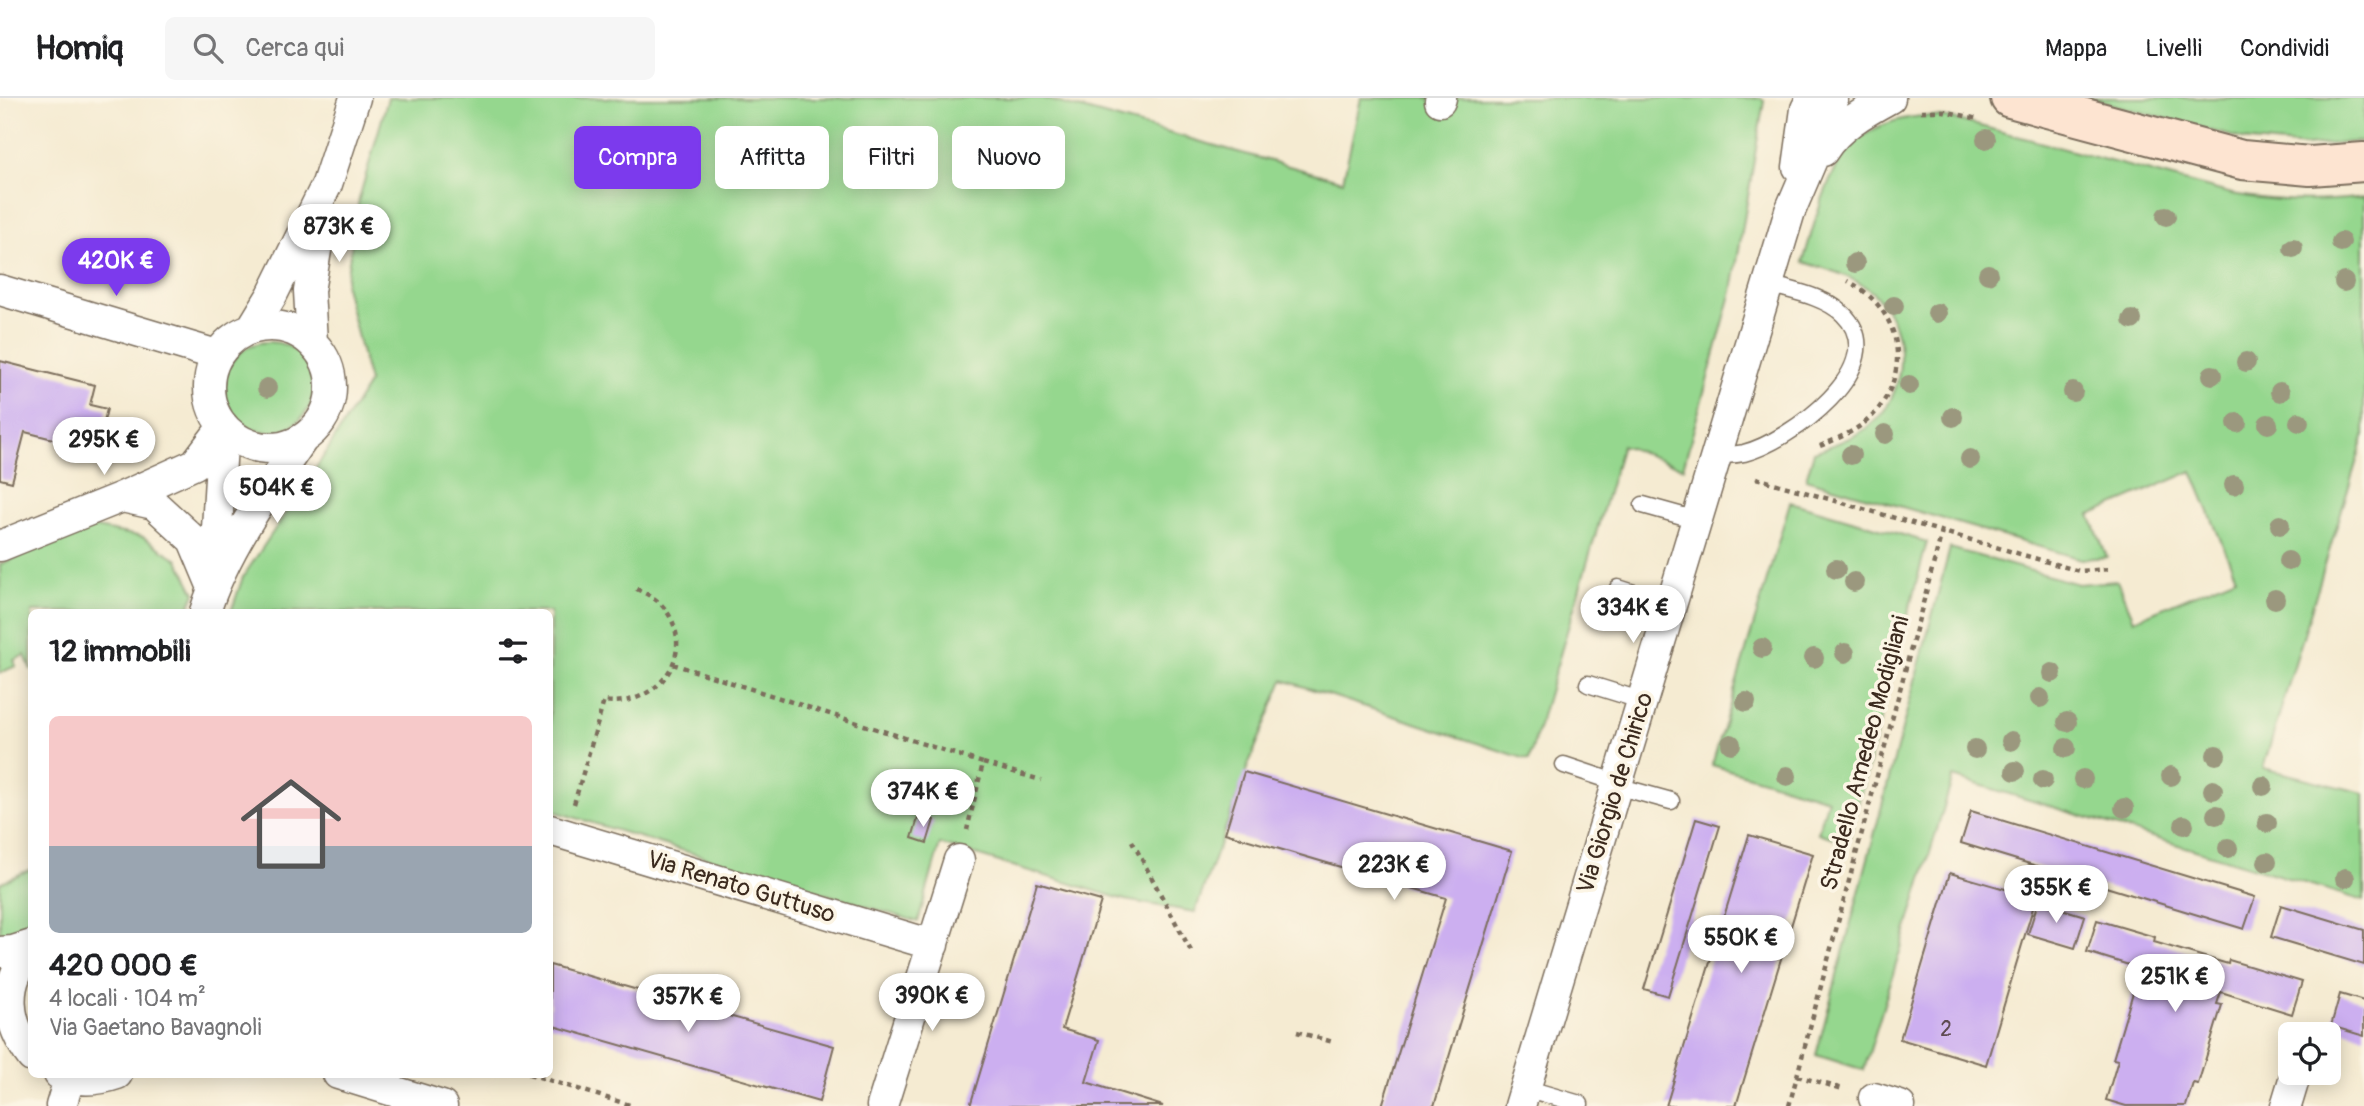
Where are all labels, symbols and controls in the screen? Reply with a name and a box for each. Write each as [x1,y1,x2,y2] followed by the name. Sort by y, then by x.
[165,17,655,80] search box
[35,28,123,69] text: Homiq
[189,29,227,67] icon: search
[245,32,344,64] text: Cerca qui
[2045,34,2107,63] text: Mappa
[2145,34,2202,63] text: Livelli
[2240,34,2329,63] text: Condividi
[574,126,701,189] chip: Compra
[715,126,829,189] chip: Affitta
[843,126,938,189] chip: Filtri
[952,126,1065,189] chip: Nuovo
[282,204,396,264] pin: 873K €
[304,212,374,241] text: 873K €
[59,238,173,298] pin: 420K €
[78,246,154,275] text: 420K €
[47,418,161,477] pin: 295K €
[68,425,140,454] text: 295K €
[220,466,334,525] pin: 504K €
[239,473,315,502] text: 504K €
[1576,586,1690,645] pin: 334K €
[1596,593,1670,622] text: 334K €
[1814,612,1916,894] street label: Stradello Amedeo Modigliani
[494,632,532,670] icon: filters
[49,633,191,670] text: 12 immobili
[1571,689,1659,897] street label: Via Giorgio de Chirico
[228,761,354,887] icon: home
[866,770,980,829] pin: 374K €
[887,777,959,806] text: 374K €
[1337,842,1451,902] pin: 223K €
[643,845,839,929] street label: Via Renato Guttuso
[1358,850,1430,879] text: 223K €
[1999,866,2113,925] pin: 355K €
[2020,873,2092,902] text: 355K €
[1684,916,1798,975] pin: 550K €
[1704,923,1778,952] text: 550K €
[49,947,198,984] text: 420 000 €
[2118,954,2232,1014] pin: 251K €
[2141,962,2209,991] text: 251K €
[631,974,745,1034] pin: 357K €
[875,974,989,1033] pin: 390K €
[895,981,969,1010] text: 390K €
[652,982,724,1011] text: 357K €
[49,984,206,1013] text: 4 locali · 104 m²
[49,1013,262,1042] text: Via Gaetano Bavagnoli
[1940,1016,1952,1043] house number: 2
[2278,1022,2341,1085] map controls
[2278,1022,2341,1085] button: locate

